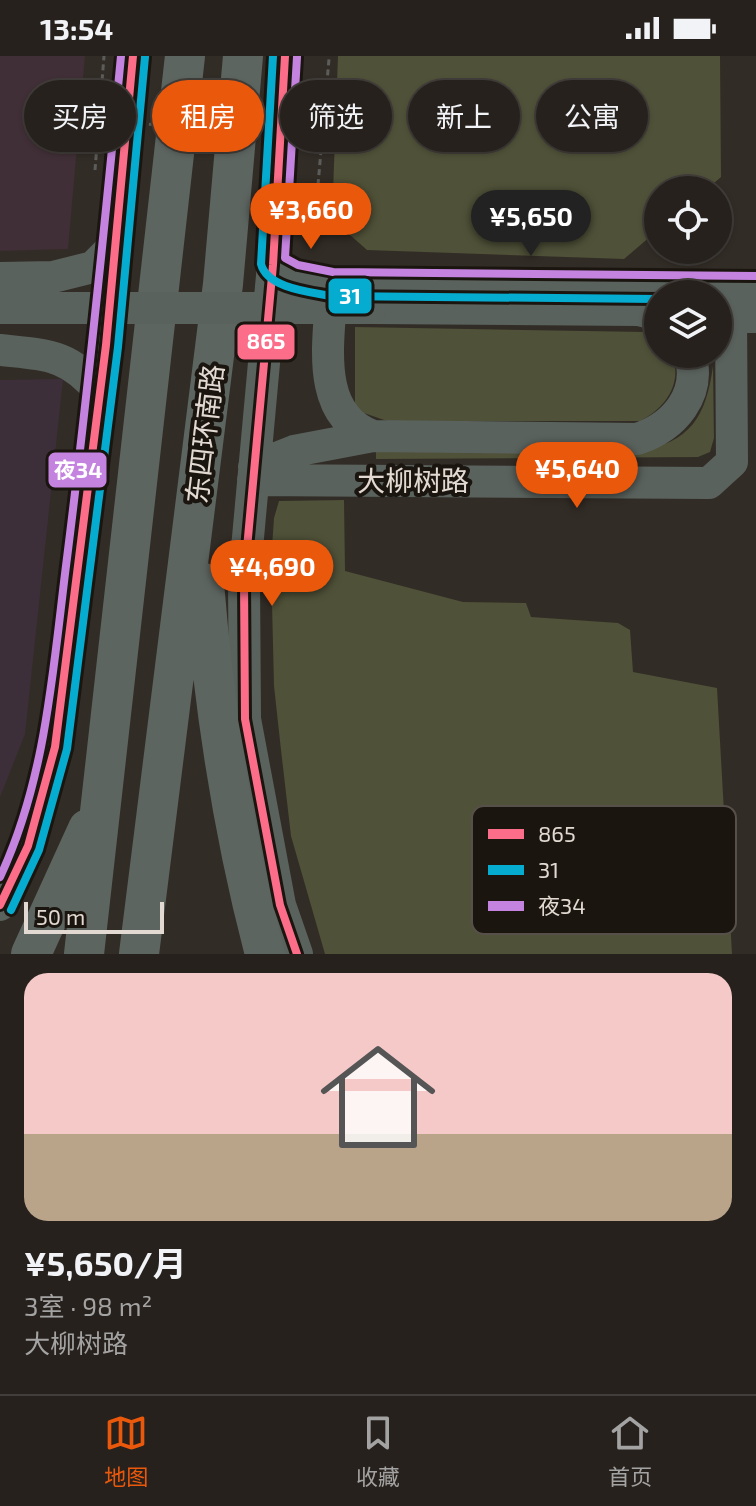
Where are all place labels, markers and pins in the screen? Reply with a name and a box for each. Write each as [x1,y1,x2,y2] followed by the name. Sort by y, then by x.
[246,183,376,251] pin: ¥3,660
[466,190,596,258] pin: ¥5,650
[512,442,642,510] pin: ¥5,640
[207,540,337,608] pin: ¥4,690

